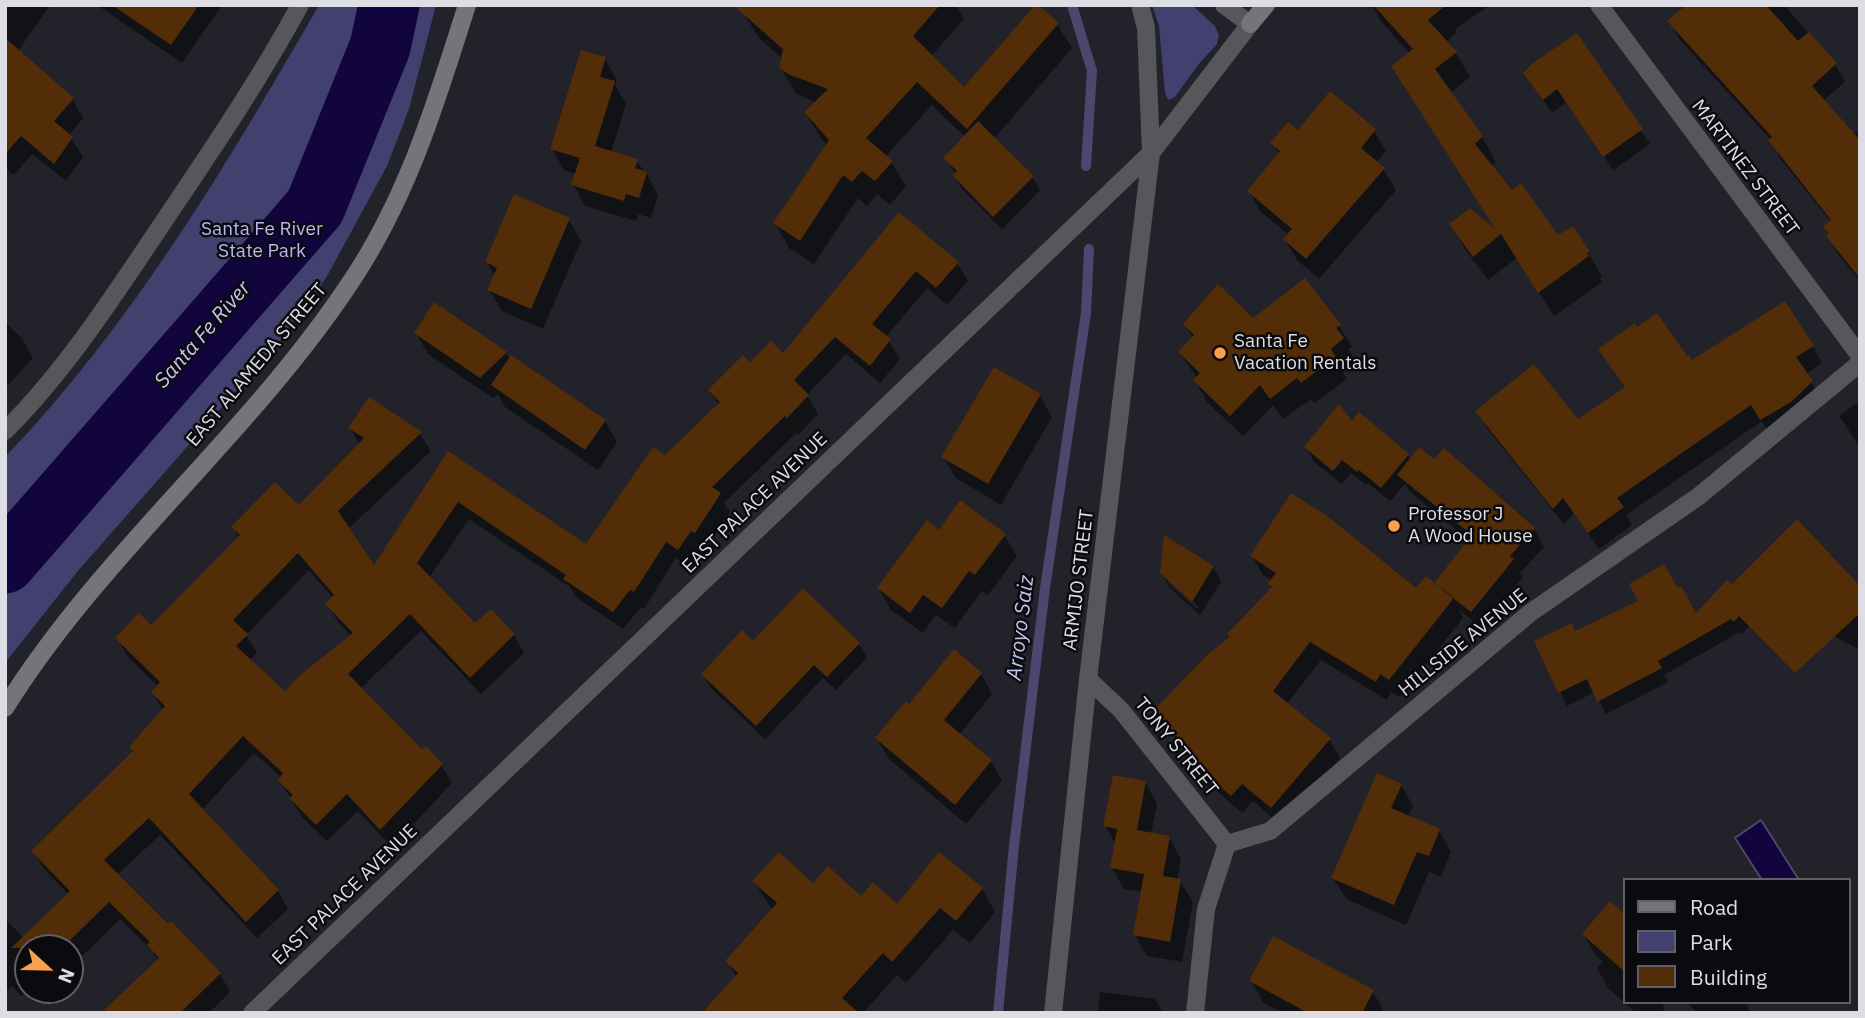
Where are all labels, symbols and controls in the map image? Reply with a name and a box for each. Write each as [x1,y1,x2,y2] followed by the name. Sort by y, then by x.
[1686,95,1804,241] street label: MARTINEZ STREET
[201,219,323,263] park label: Santa Fe River State Park
[150,276,256,394] water label: Santa Fe River
[182,279,332,451] street label: EAST ALAMEDA STREET
[1234,331,1377,375] place label: Santa Fe Vacation Rentals
[1212,345,1228,361] marker: Santa Fe Vacation Rentals
[678,428,832,578] street label: EAST PALACE AVENUE
[1408,504,1533,548] place label: Professor J A Wood House
[1059,508,1099,652] street label: ARMIJO STREET
[1386,518,1402,534] marker: Professor J A Wood House
[1002,574,1040,682] water label: Arroyo Saiz
[1394,584,1532,702] street label: HILLSIDE AVENUE
[1129,693,1223,801] street label: TONY STREET
[268,820,422,970] street label: EAST PALACE AVENUE
[1624,878,1851,1004] legend
[1690,893,1738,921] text: Road
[1690,928,1733,956] text: Park
[14,934,84,1004] north arrow
[1690,963,1767,991] text: Building
[53,965,80,987] text: N

